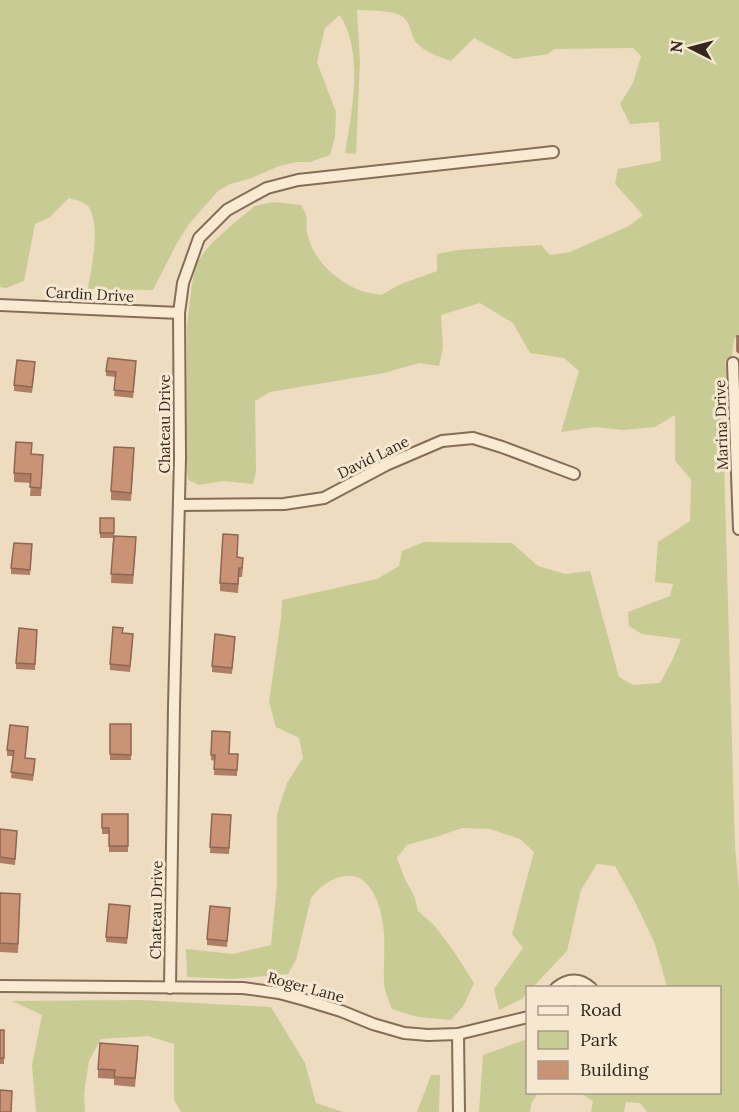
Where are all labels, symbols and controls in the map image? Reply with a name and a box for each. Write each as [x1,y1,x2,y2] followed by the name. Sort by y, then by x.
[661,18,721,78] north arrow
[665,39,687,54] text: N
[45,282,135,306] street label: Cardin Drive
[155,374,174,474] street label: Chateau Drive
[710,379,732,471] street label: Marina Drive
[334,432,412,482] street label: David Lane
[146,860,166,960] street label: Chateau Drive
[265,968,347,1006] street label: Roger Lane
[526,986,721,1094] legend
[580,998,622,1021] text: Road
[580,1028,618,1051] text: Park
[580,1058,650,1081] text: Building

